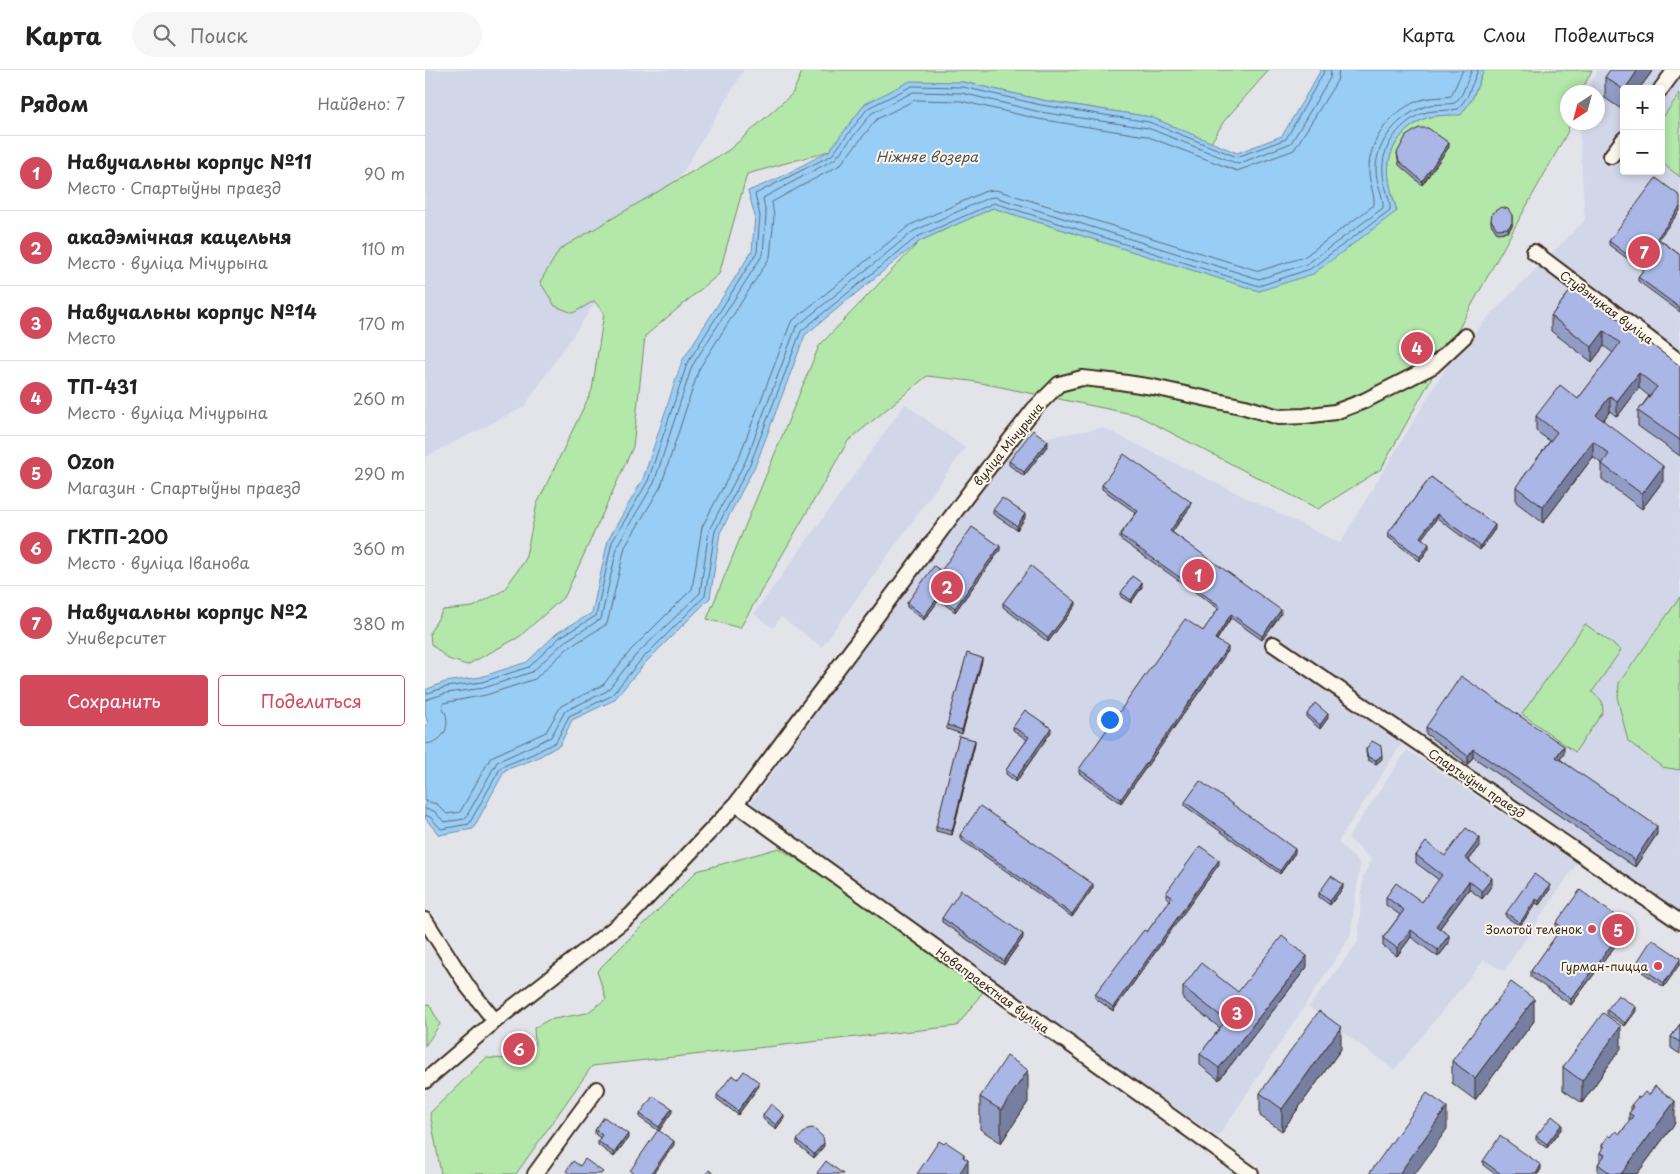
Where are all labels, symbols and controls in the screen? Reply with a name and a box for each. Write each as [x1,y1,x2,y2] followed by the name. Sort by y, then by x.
[132,12,482,57] search box
[25,17,102,53] text: Карта
[150,21,178,49] icon: search
[190,21,248,49] text: Поиск
[1402,21,1455,48] text: Карта
[1483,21,1526,48] text: Слои
[1554,21,1655,48] text: Поделиться
[1560,85,1605,130] north arrow
[1620,85,1665,175] map controls
[1620,85,1665,130] button: +
[20,87,88,119] text: Рядом
[318,91,405,115] text: Найдено: 7
[1620,130,1665,175] button: −
[876,146,979,167] water label: Ніжняе возера
[67,147,312,175] text: Навучальны корпус №11
[32,161,40,185] text: 1
[364,161,405,185] text: 90 m
[67,175,281,199] text: Место · Спартыўны праезд
[67,222,292,250] text: акадэмічная кацельня
[1628,233,1660,271] pin: 7
[30,236,42,260] text: 2
[362,236,405,260] text: 110 m
[67,250,268,274] text: Место · вуліца Мічурына
[1556,266,1658,349] street label: Студэнцкая вуліца
[67,297,317,325] text: Навучальны корпус №14
[31,311,41,335] text: 3
[359,311,405,335] text: 170 m
[67,325,116,349] text: Место
[1401,329,1433,367] pin: 4
[67,372,137,400] text: ТП-431
[31,386,41,410] text: 4
[353,386,405,410] text: 260 m
[969,398,1048,490] street label: вуліца Мічурына
[67,400,268,424] text: Место · вуліца Мічурына
[67,447,115,475] text: Ozon
[31,461,41,485] text: 5
[354,461,405,485] text: 290 m
[67,475,301,499] text: Магазин · Спартыўны праезд
[67,522,168,550] text: ГКТП-200
[30,536,42,560] text: 6
[353,536,405,560] text: 360 m
[67,550,250,574] text: Место · вуліца Іванова
[1182,556,1214,594] pin: 1
[931,568,963,606] pin: 2
[67,597,308,625] text: Навучальны корпус №2
[31,611,41,635] text: 7
[353,611,405,635] text: 380 m
[67,625,166,649] text: Университет
[20,675,208,726] button: Сохранить
[218,675,405,726] button: Поделиться
[1097,707,1123,733] your location
[1425,744,1529,822] street label: Спартыўны праезд
[1602,911,1634,949] pin: 5
[1486,920,1583,938] place label: Золотой теленок
[1586,923,1598,935] marker: Золотой теленок
[932,943,1054,1038] street label: Новапраектная вуліца
[1561,957,1648,975] place label: Гурман-пицца
[1652,960,1664,972] marker: Гурман-пицца
[1221,994,1253,1032] pin: 3
[503,1030,535,1068] pin: 6

